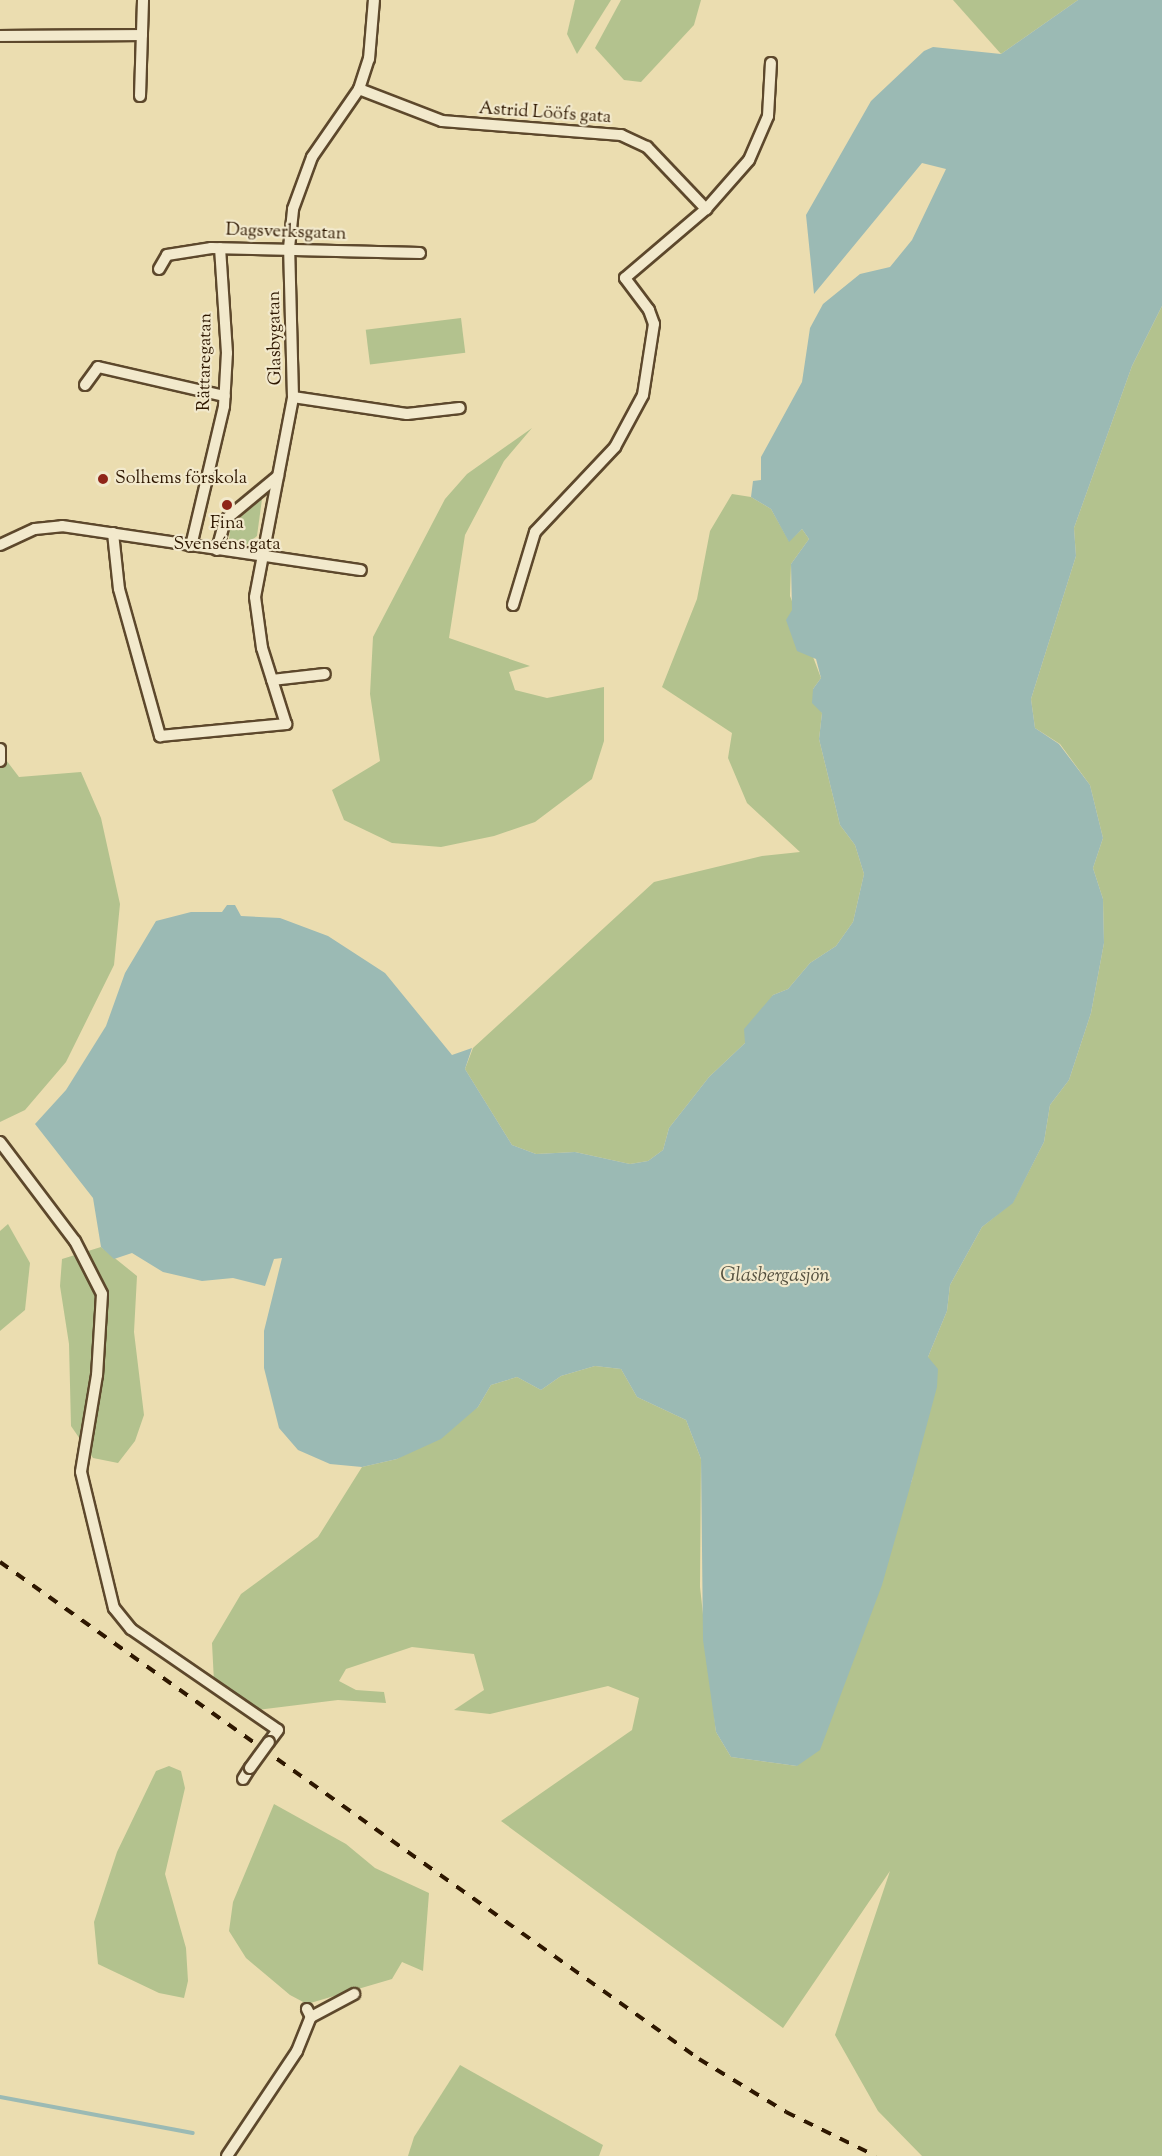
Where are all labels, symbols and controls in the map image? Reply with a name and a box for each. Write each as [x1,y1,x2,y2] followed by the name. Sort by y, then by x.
[478,99,612,129] street label: Astrid Lööfs gata
[225,220,347,246] street label: Dagsverksgatan
[264,290,288,386] street label: Glasbygatan
[194,313,218,411] street label: Rättaregatan
[115,468,247,490] place label: Solhems förskola
[96,472,110,486] marker: Solhems förskola
[220,498,234,512] marker: Fina Svenséns gata
[173,514,281,556] place label: Fina Svenséns gata
[720,1264,830,1288] water label: Glasbergasjön

